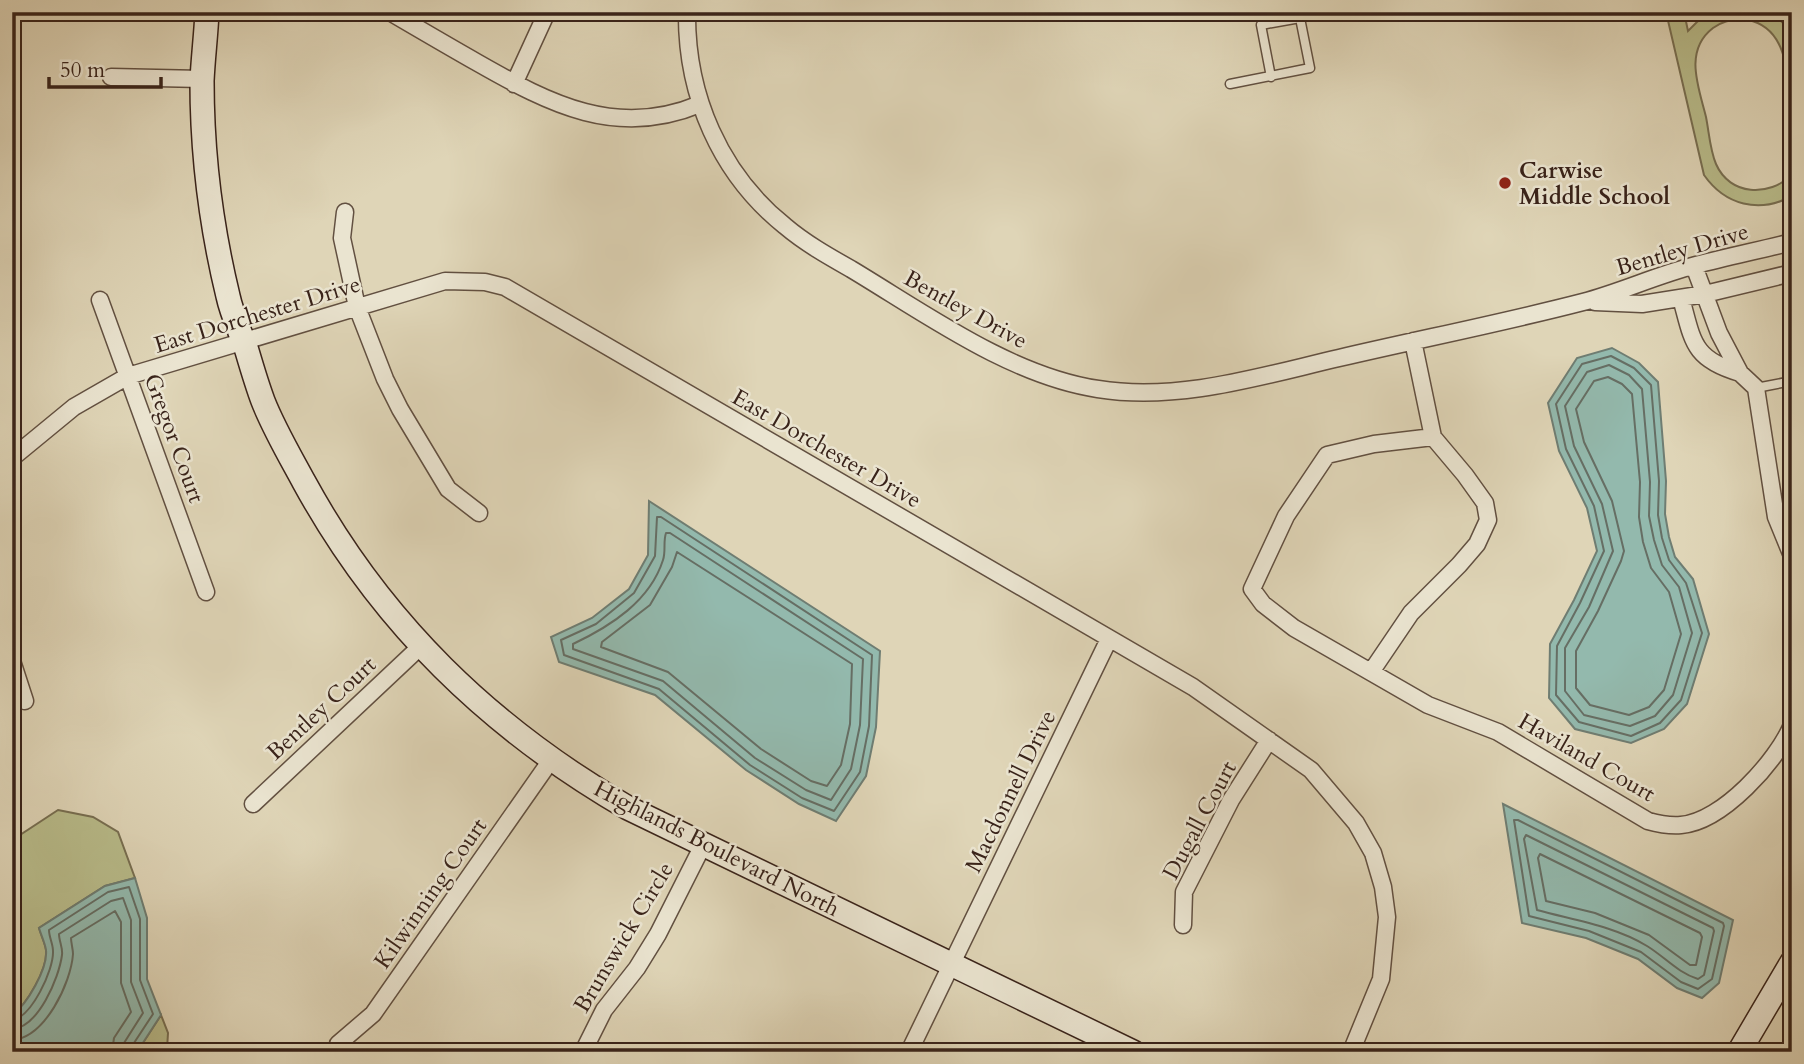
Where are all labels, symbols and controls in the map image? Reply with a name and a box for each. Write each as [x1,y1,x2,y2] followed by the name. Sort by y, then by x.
[49,46,161,90] scale bar
[60,56,105,85] text: 50 m
[1519,155,1670,212] place label: Carwise Middle School
[1497,175,1513,191] marker: Carwise Middle School
[1612,216,1752,283] street label: Bentley Drive
[898,263,1033,356] street label: Bentley Drive
[150,268,364,361] street label: East Dorchester Drive
[137,369,212,507] street label: Gregor Court
[726,382,927,515] street label: East Dorchester Drive
[260,650,383,767] street label: Bentley Court
[958,705,1063,877] street label: Macdonnell Drive
[1513,706,1661,809] street label: Haviland Court
[1155,755,1244,885] street label: Dugall Court
[589,773,845,924] street label: Highlands Boulevard North
[367,812,494,975] street label: Kilwinning Court
[566,856,681,1018] street label: Brunswick Circle

